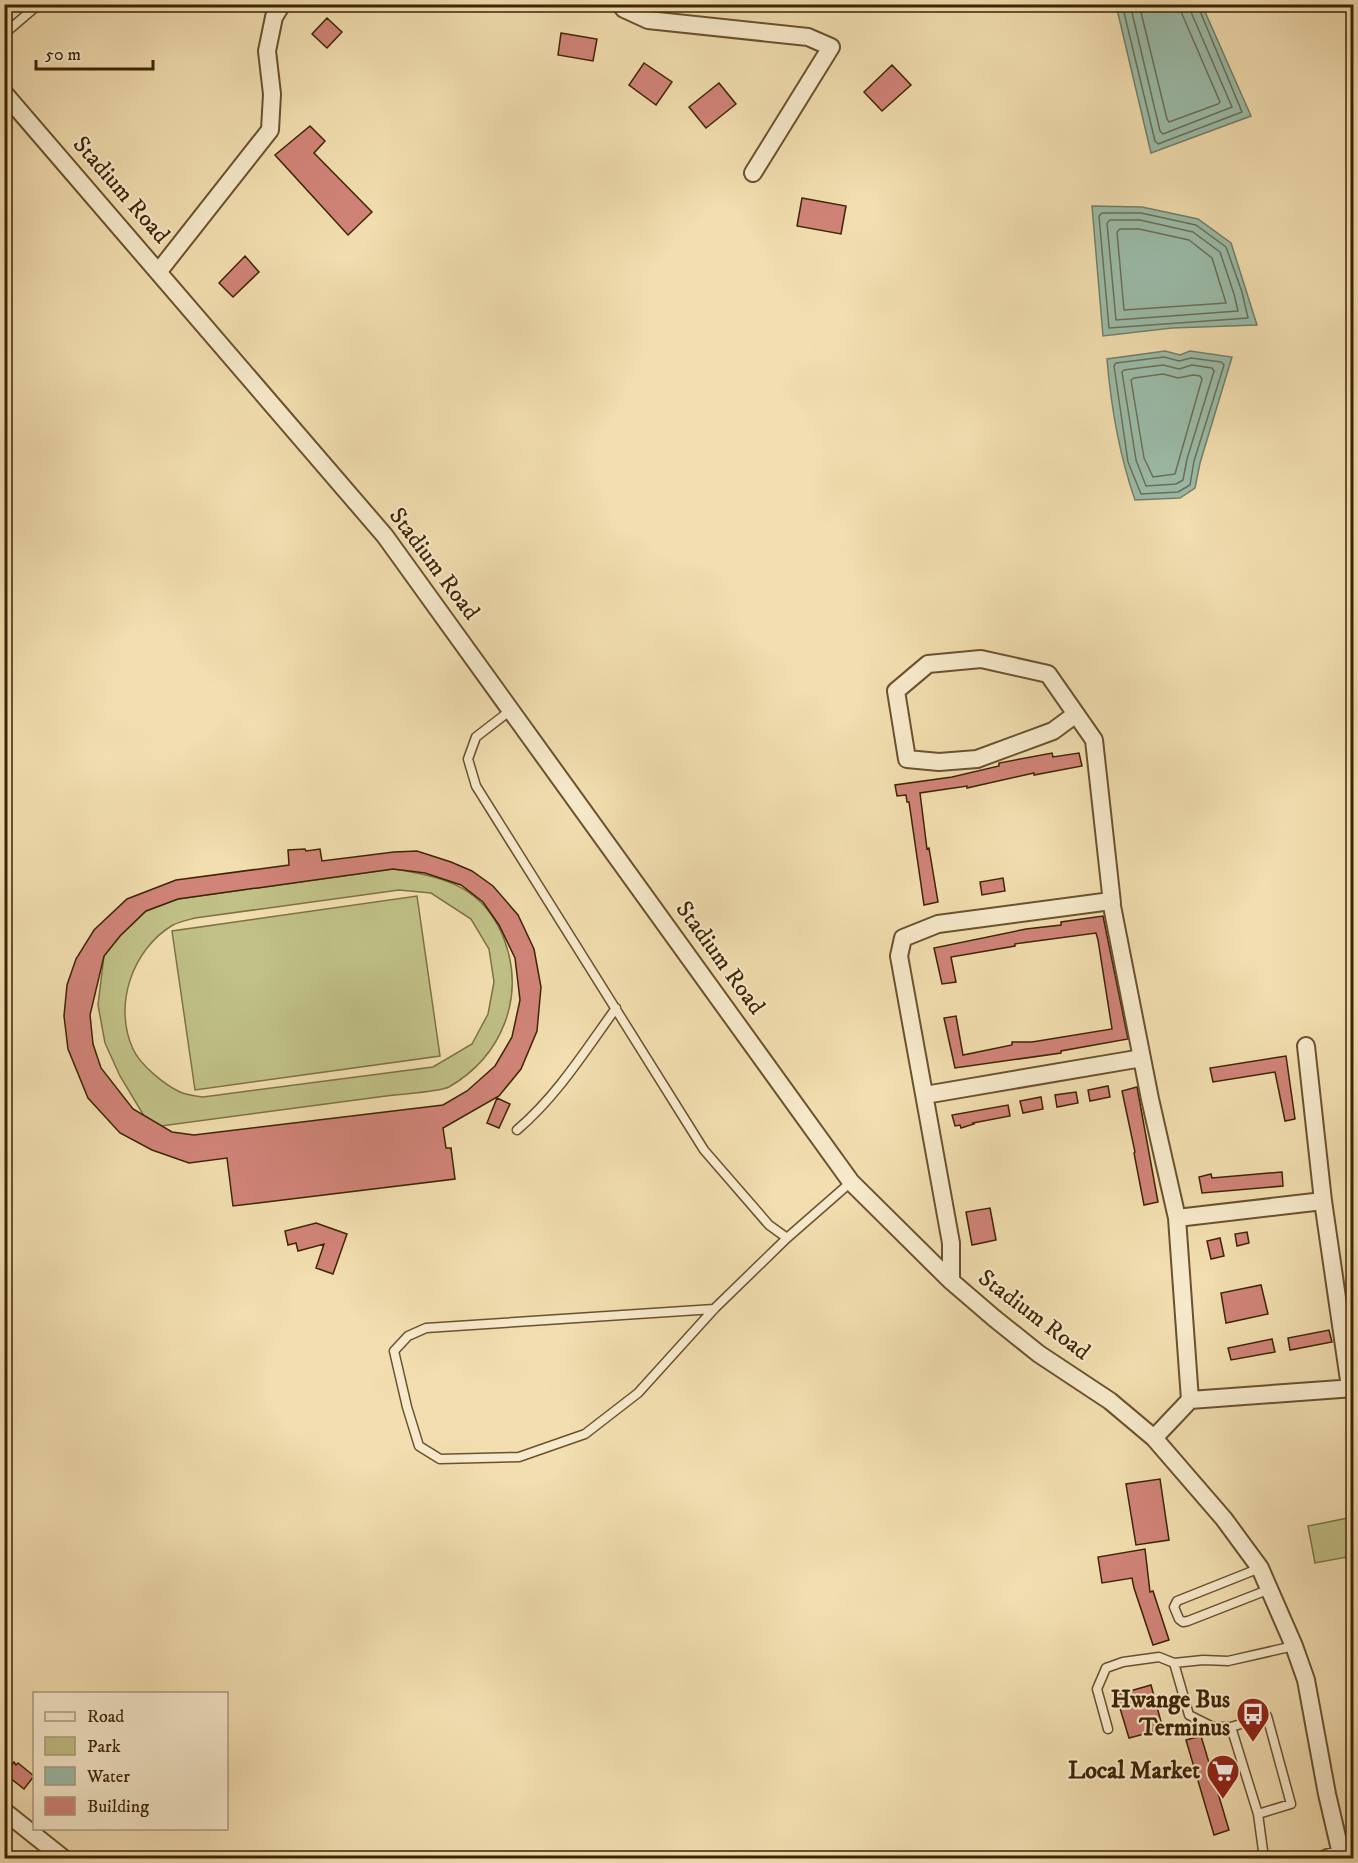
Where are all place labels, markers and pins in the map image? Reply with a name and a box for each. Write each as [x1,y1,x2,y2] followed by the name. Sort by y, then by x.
[1111,1685,1230,1743] place label: Hwange Bus Terminus
[1235,1696,1271,1743] bus stop icon: Hwange Bus Terminus
[1205,1753,1241,1800] supermarket icon: Local Market
[1068,1756,1200,1786] place label: Local Market

